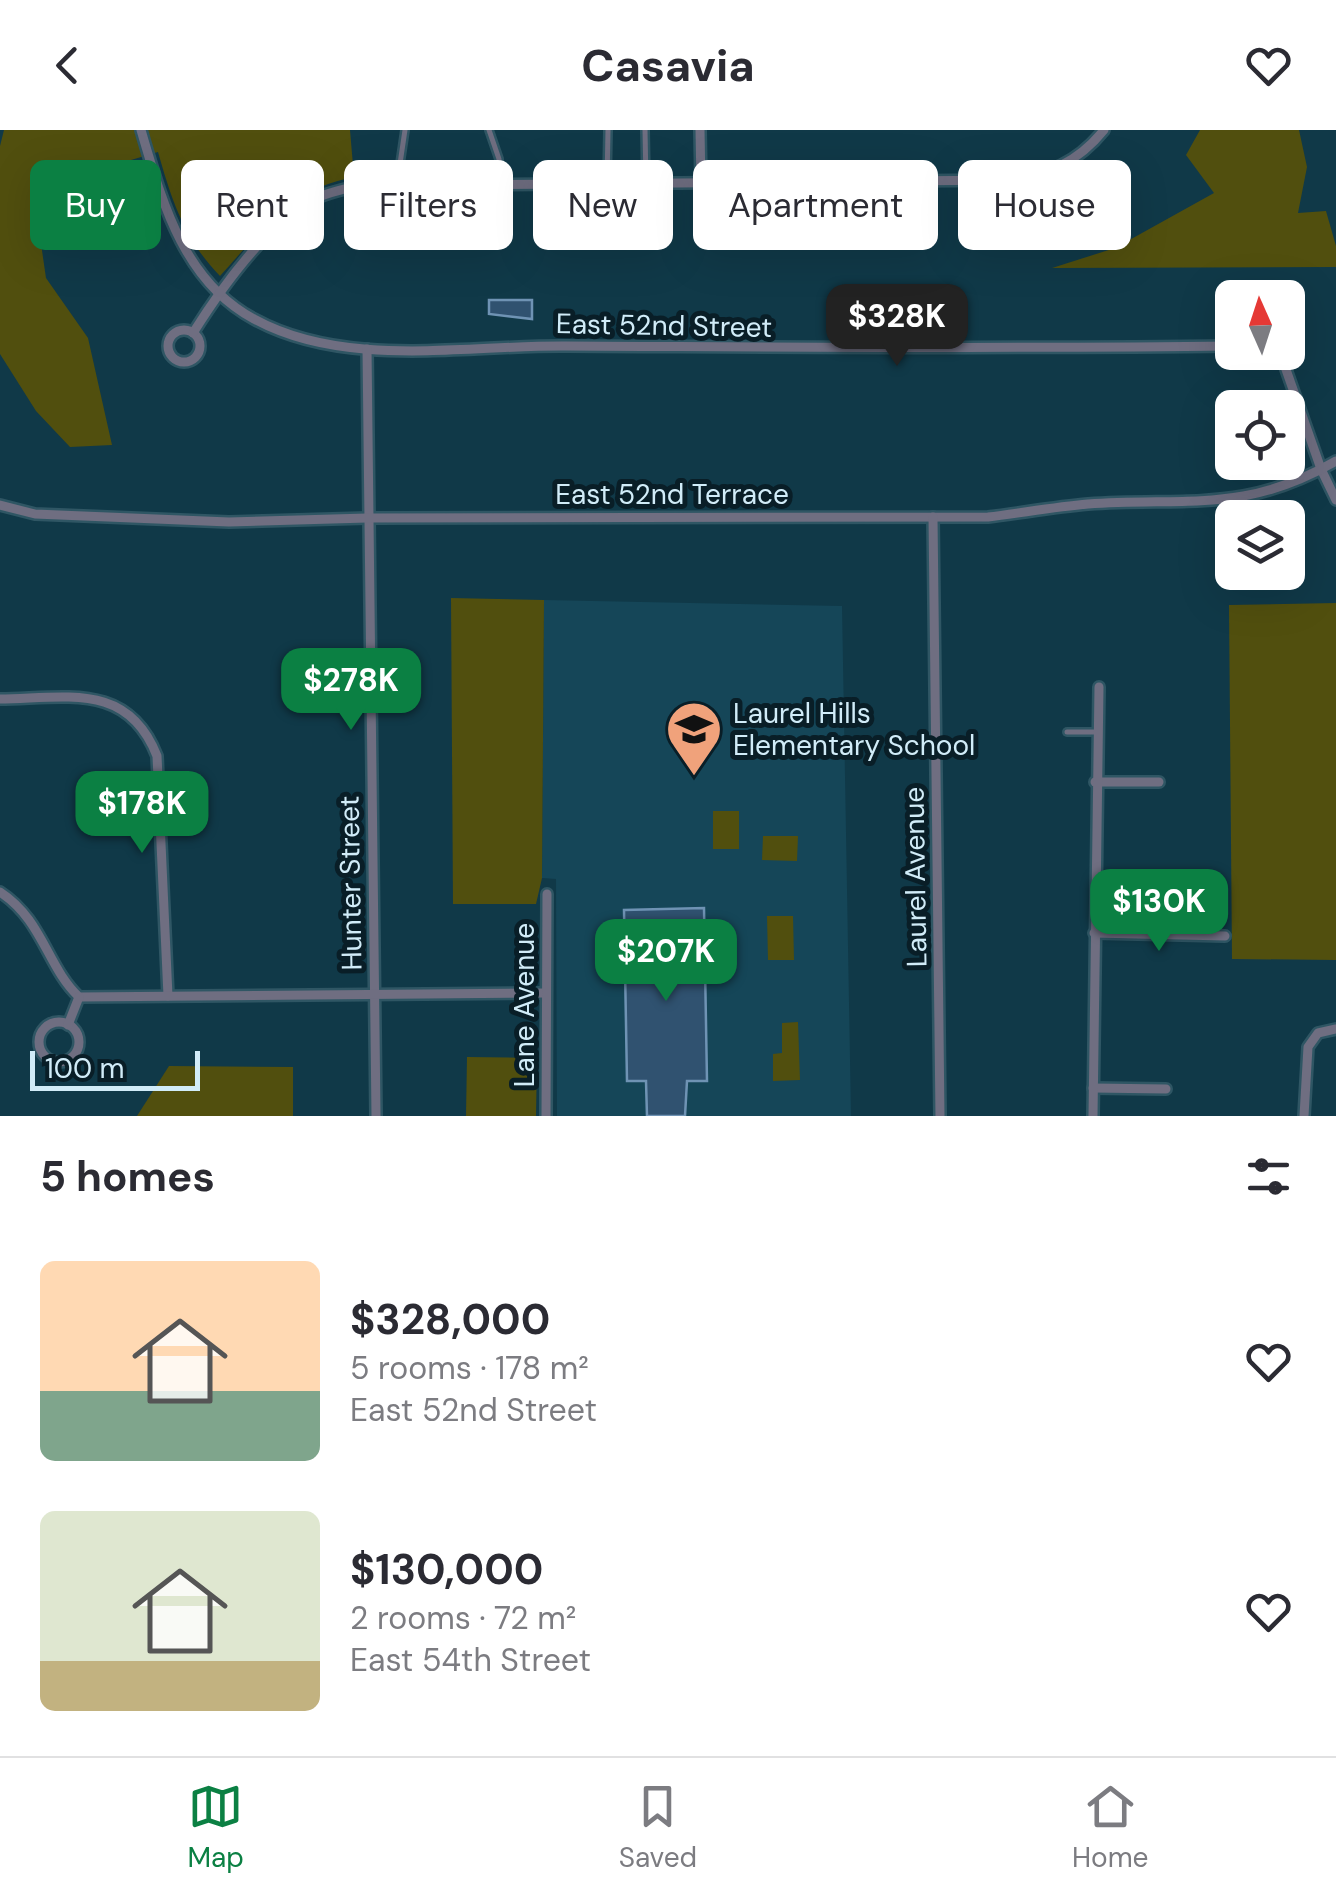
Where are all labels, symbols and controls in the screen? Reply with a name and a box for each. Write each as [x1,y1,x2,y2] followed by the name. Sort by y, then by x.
[581,36,755,95] text: Casavia
[40,38,95,93] icon: back
[1241,38,1296,93] icon: heart
[30,160,161,250] chip: Buy
[181,160,324,250] chip: Rent
[344,160,513,250] chip: Filters
[533,160,673,250] chip: New
[693,160,938,250] chip: Apartment
[958,160,1131,250] chip: House
[1215,280,1305,370] north arrow
[1215,280,1305,590] map controls
[827,284,967,369] pin: $328K
[848,295,946,337] text: $328K
[556,305,772,346] street label: East 52nd Street
[1215,390,1305,480] button: locate
[555,476,789,513] street label: East 52nd Terrace
[1215,500,1305,590] button: layers
[281,648,421,733] pin: $278K
[303,659,399,701] text: $278K
[733,695,975,764] place label: Laurel Hills Elementary School
[664,699,724,778] school or university icon: Laurel Hills Elementary School
[72,771,212,856] pin: $178K
[97,782,187,824] text: $178K
[895,786,936,968] street label: Laurel Avenue
[330,795,371,971] street label: Hunter Street
[1089,869,1229,954] pin: $130K
[1112,880,1206,922] text: $130K
[596,919,736,1004] pin: $207K
[506,923,543,1087] street label: Lane Avenue
[617,930,715,972] text: $207K
[30,1046,200,1090] scale bar
[45,1050,124,1087] text: 100 m
[40,1149,215,1204] text: 5 homes
[1241,1149,1296,1204] icon: filters
[350,1292,550,1347] text: $328,000
[120,1301,240,1421] icon: home
[1241,1334,1296,1389] icon: heart
[350,1347,589,1389] text: 5 rooms · 178 m²
[350,1389,597,1431] text: East 52nd Street
[350,1542,543,1597] text: $130,000
[120,1551,240,1671] icon: home
[1241,1584,1296,1639] icon: heart
[350,1597,576,1639] text: 2 rooms · 72 m²
[350,1639,591,1681] text: East 54th Street
[187,1779,244,1876] tab: Map
[619,1779,697,1876] tab: Saved
[1072,1779,1149,1876] tab: Home

